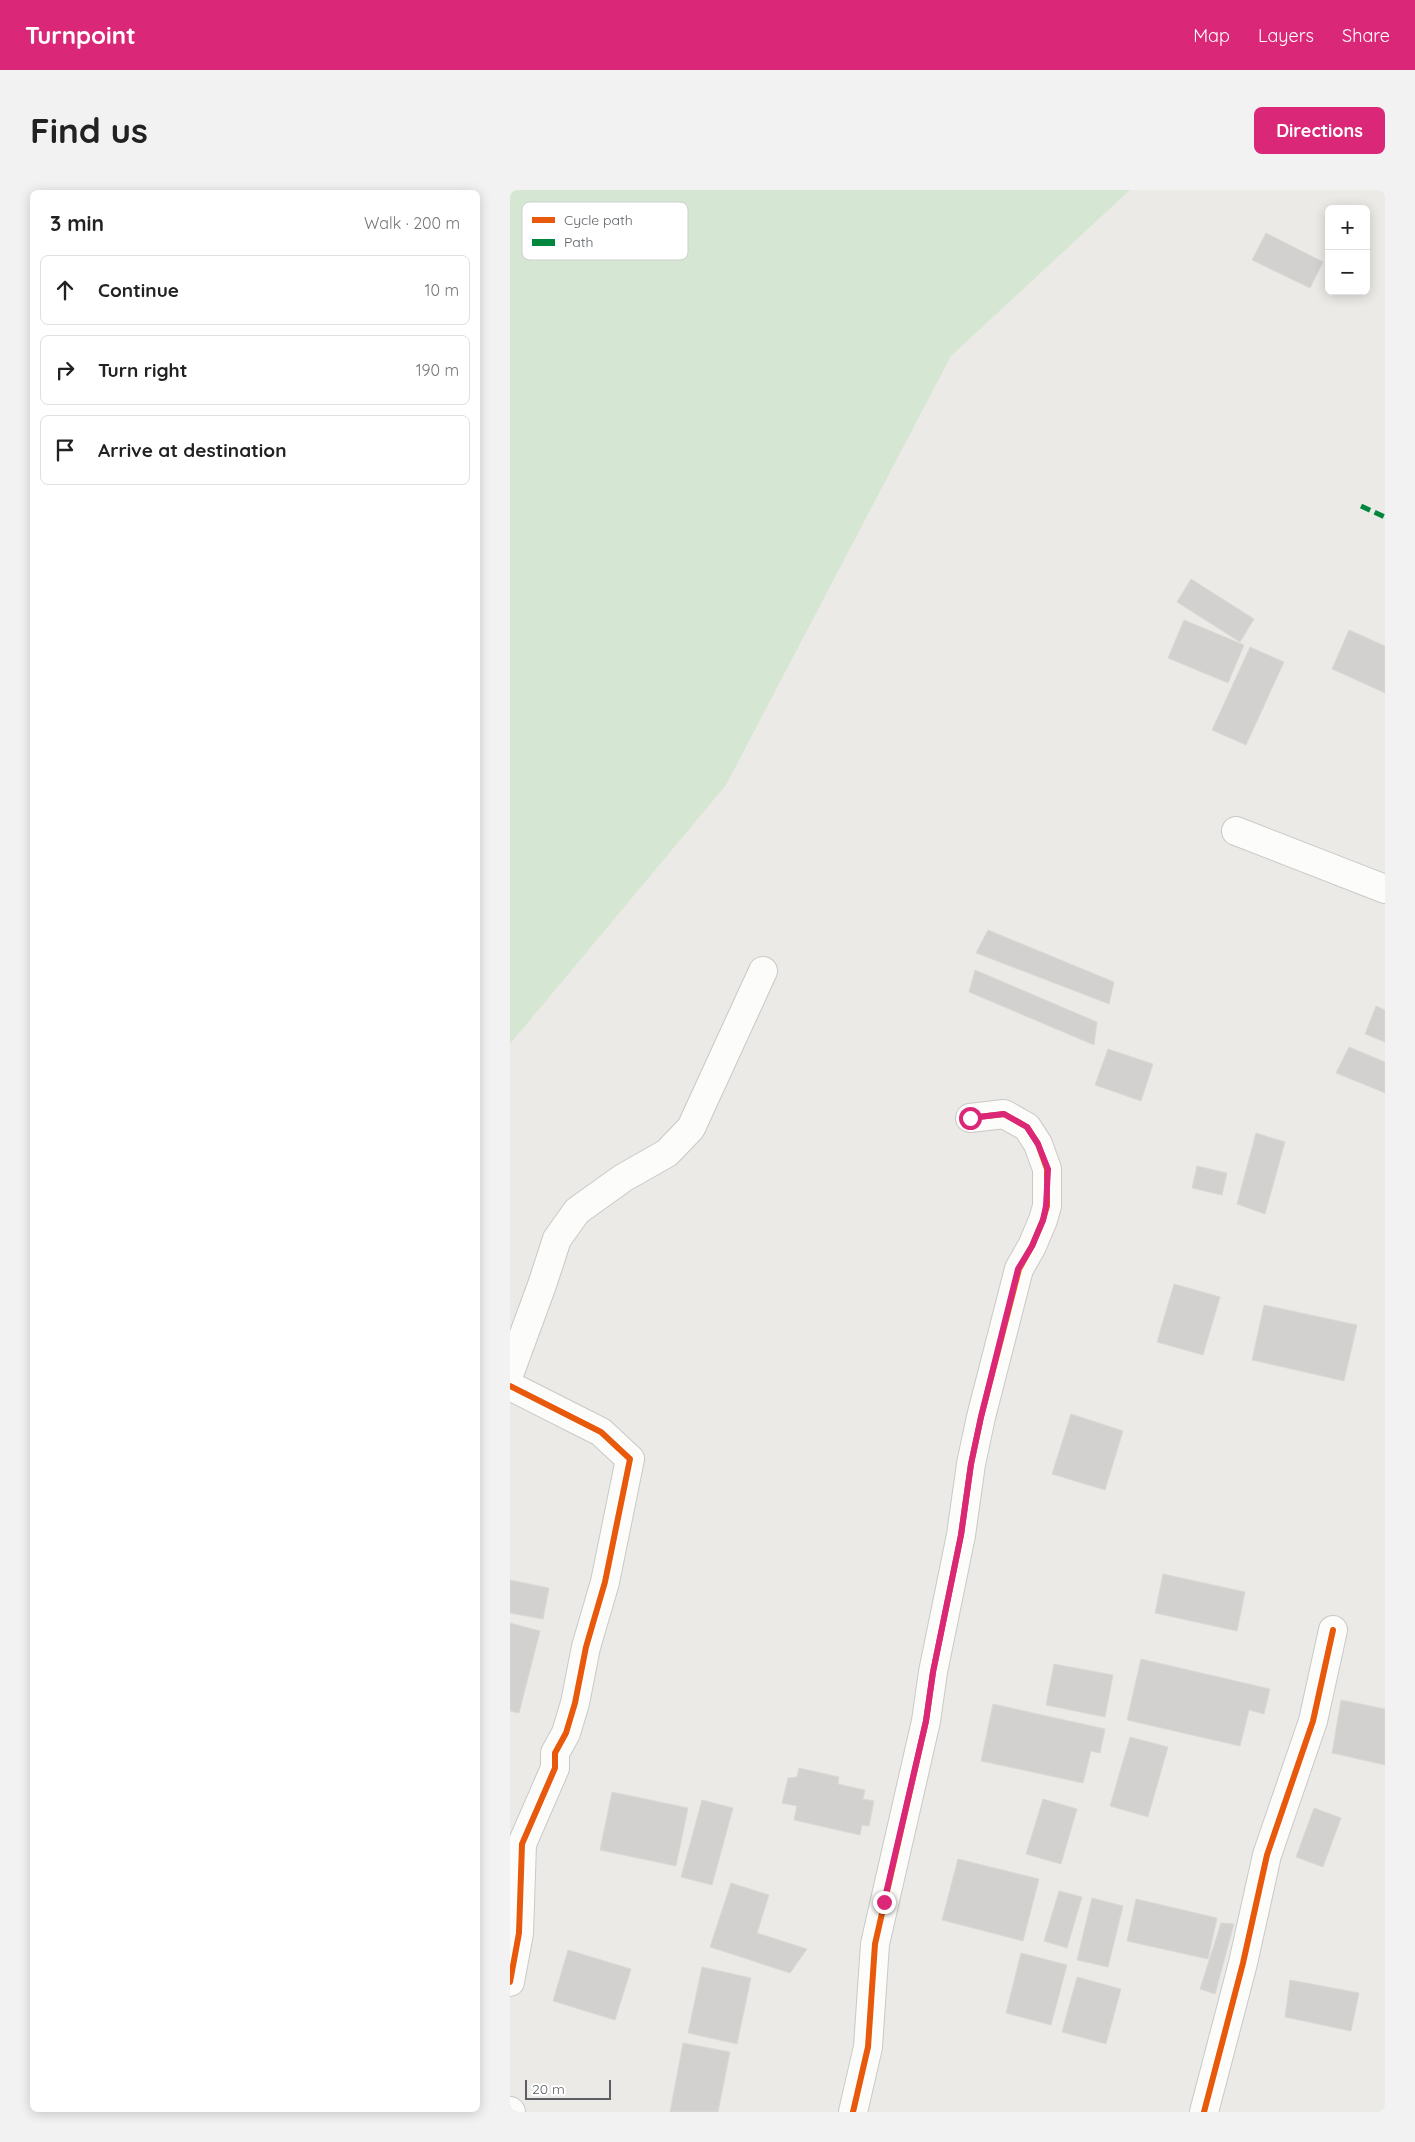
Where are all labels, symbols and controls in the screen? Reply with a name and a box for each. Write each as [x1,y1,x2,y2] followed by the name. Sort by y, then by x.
[25,20,136,50] text: Turnpoint
[1193,24,1230,47] text: Map
[1258,24,1314,47] text: Layers
[1342,24,1390,47] text: Share
[1254,107,1385,154] button: Directions
[30,108,148,152] text: Find us
[522,202,688,260] legend
[1325,205,1370,295] map controls
[1325,205,1370,250] button: +
[50,210,104,236] text: 3 min
[564,211,633,229] text: Cycle path
[364,213,460,233] text: Walk · 200 m
[564,233,593,251] text: Path
[1325,250,1370,295] button: −
[51,276,79,304] icon: ahead
[98,278,179,302] text: Continue
[425,280,459,300] text: 10 m
[51,356,79,384] icon: right
[98,358,187,382] text: Turn right
[416,360,459,380] text: 190 m
[51,436,79,464] icon: arrive
[98,438,287,462] text: Arrive at destination
[959,1107,982,1130] route start
[873,1891,896,1914] route end
[525,2077,611,2100] scale bar
[532,2080,565,2098] text: 20 m

